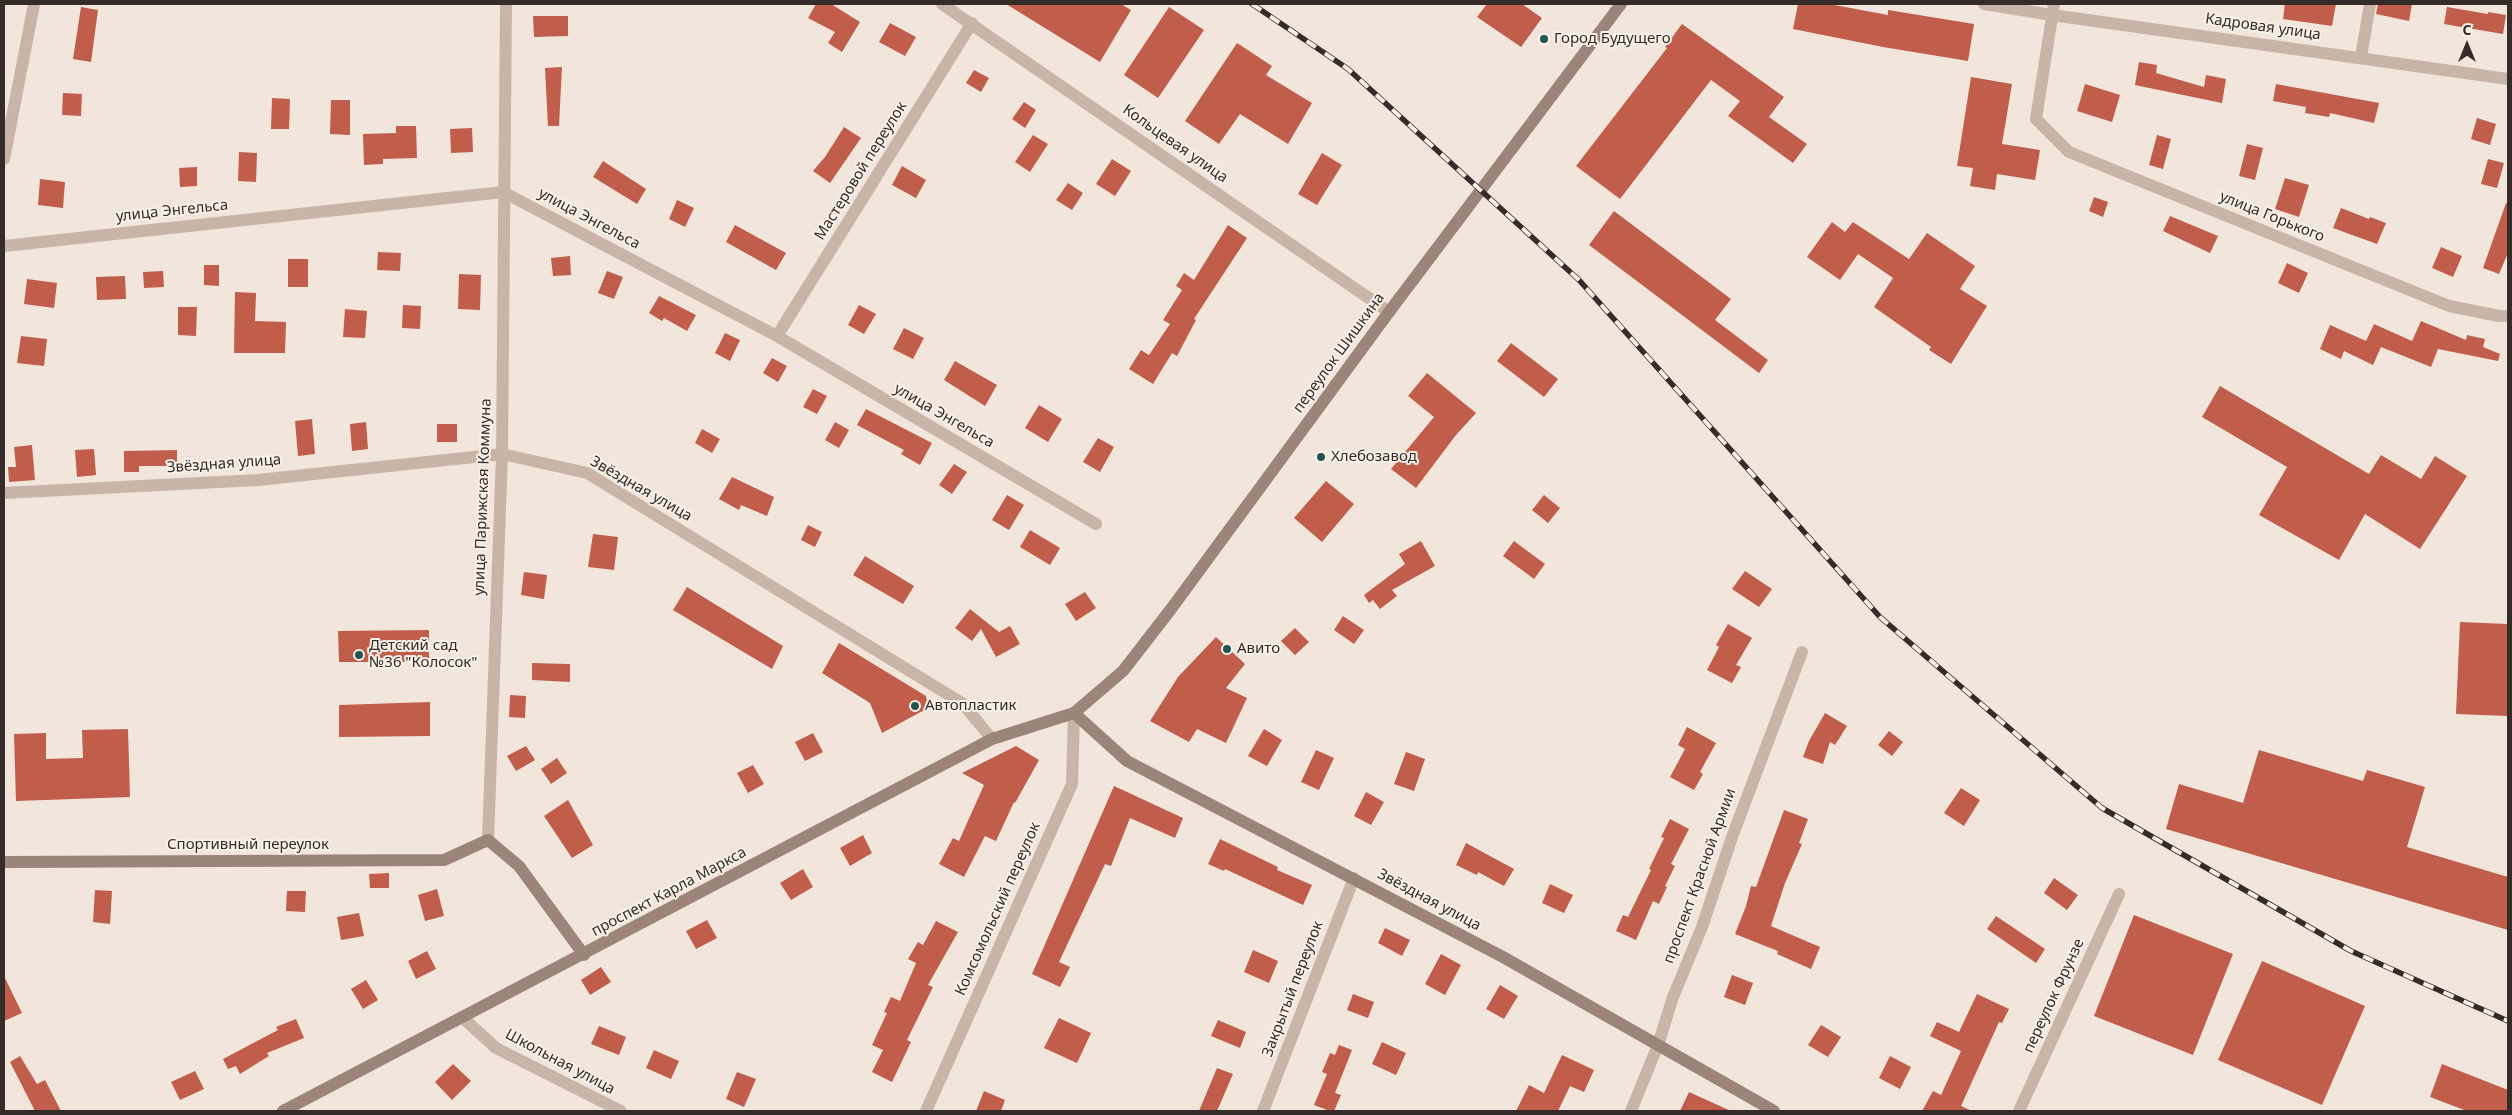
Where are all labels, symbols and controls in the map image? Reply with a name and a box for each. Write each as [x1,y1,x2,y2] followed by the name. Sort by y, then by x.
[2204,10,2322,44] street label: Кадровая улица
[2442,20,2492,70] north arrow
[2462,20,2472,39] text: С
[1554,30,1671,48] place label: Город Будущего
[1538,33,1550,45] marker: Город Будущего
[811,98,911,244] street label: Мастеровой переулок
[1119,101,1231,187] street label: Кольцевая улица
[535,185,643,253] street label: улица Энгельса
[2217,188,2327,246] street label: улица Горького
[115,196,229,226] street label: улица Энгельса
[1289,290,1389,416] street label: переулок Шишкина
[891,380,997,452] street label: улица Энгельса
[471,398,495,596] street label: улица Парижская Коммуна
[1331,448,1417,466] place label: Хлебозавод
[166,451,282,477] street label: Звёздная улица
[1315,451,1327,463] marker: Хлебозавод
[587,453,695,525] street label: Звёздная улица
[369,637,477,672] place label: Детский сад №36 "Колосок"
[1237,640,1280,658] place label: Авито
[1221,643,1233,655] marker: Авито
[353,649,365,661] marker: Детский сад №36 "Колосок"
[925,697,1016,715] place label: Автопластик
[909,700,921,712] marker: Автопластик
[1660,786,1740,966] street label: проспект Красной Армии
[952,820,1044,998] street label: Комсомольский переулок
[167,836,329,854] street label: Спортивный переулок
[588,843,750,941] street label: проспект Карла Маркса
[1374,865,1484,935] street label: Звёздная улица
[1259,919,1327,1059] street label: Закрытый переулок
[2020,936,2088,1056] street label: переулок Фрунзе
[502,1025,618,1099] street label: Школьная улица

